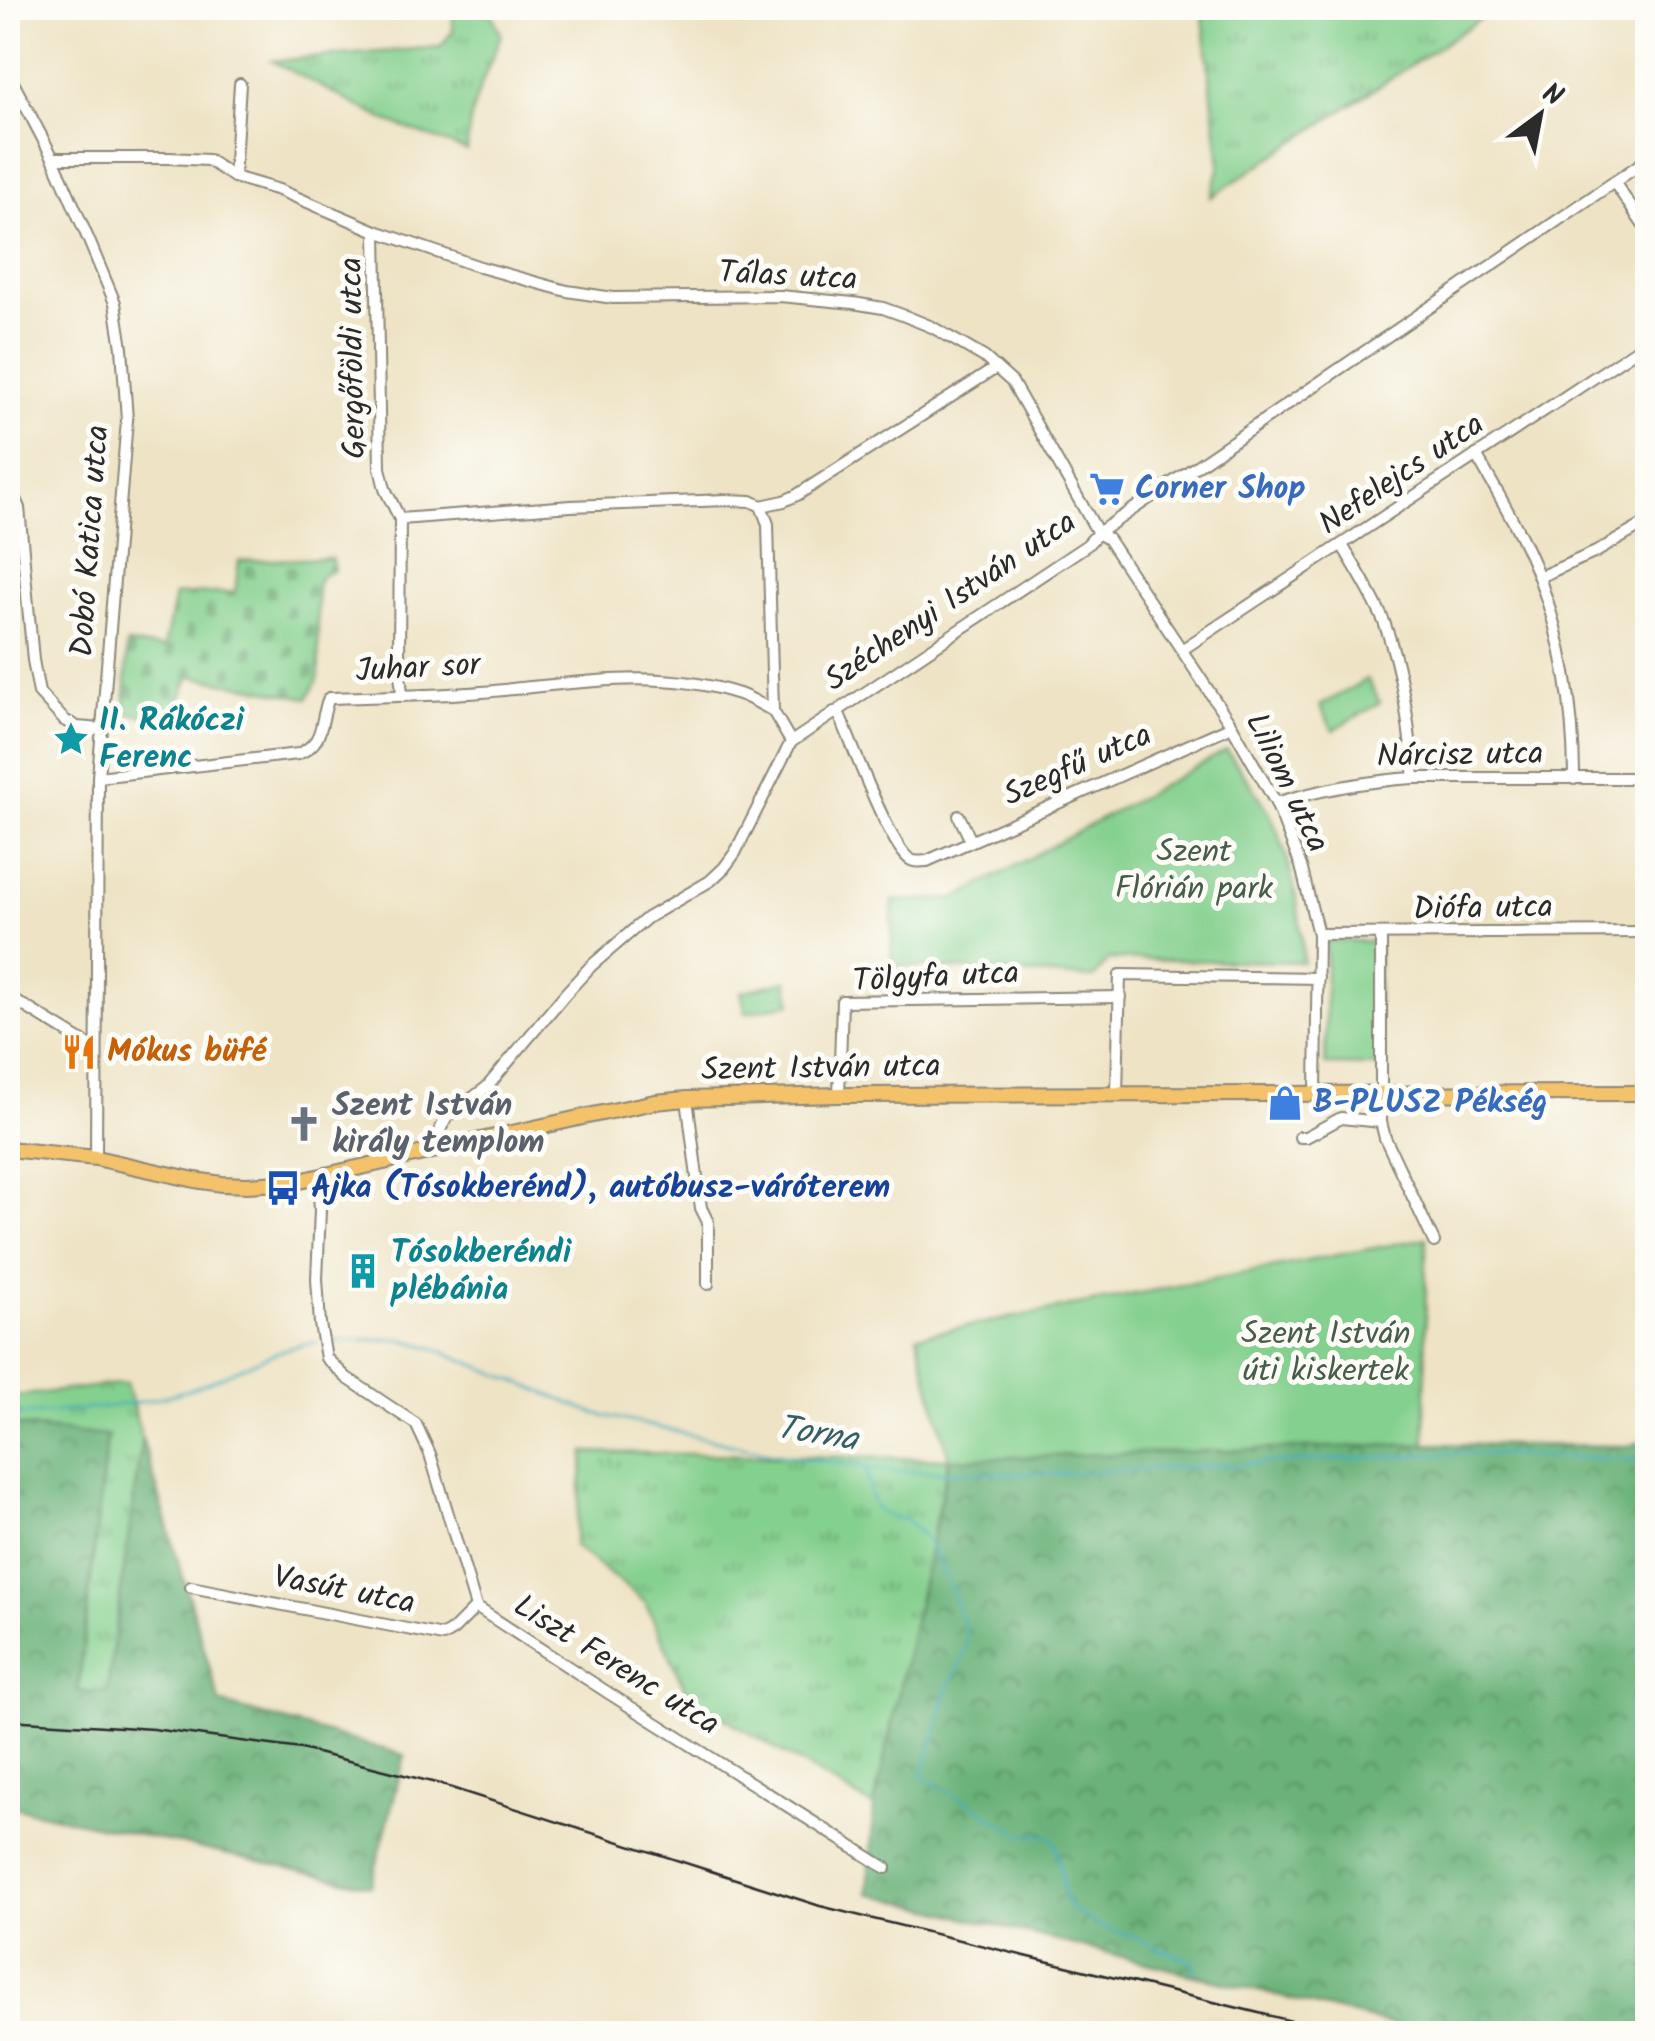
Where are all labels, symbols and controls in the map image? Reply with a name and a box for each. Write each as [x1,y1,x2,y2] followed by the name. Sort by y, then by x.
[1490,65,1590,165] north arrow
[1533,72,1572,120] text: N
[717,248,859,306] street label: Tálas utca
[327,257,381,459] street label: Gergőföldi utca
[1309,401,1495,549] street label: Nefelejcs utca
[57,423,125,659] street label: Dobó Katica utca
[1135,464,1306,515] place label: Corner Shop
[1088,470,1126,508] supermarket icon: Corner Shop
[815,498,1087,706] street label: Széchenyi István utca
[354,640,484,698] street label: Juhar sor
[99,696,245,784] place label: II. Rákóczi Ferenc
[1230,704,1342,862] street label: Liliom utca
[996,711,1160,821] street label: Szegfű utca
[52,720,90,758] place icon: II. Rákóczi Ferenc
[1376,729,1544,783] street label: Nárcisz utca
[1115,827,1274,915] park label: Szent Flórián park
[1413,882,1553,936] street label: Diófa utca
[852,948,1020,1008] street label: Tölgyfa utca
[107,1027,268,1078] place label: Mókus büfé
[60,1033,98,1071] restaurant icon: Mókus büfé
[701,1041,941,1097] street label: Szent István utca
[1313,1078,1547,1129] place label: B-PLUSZ Pékség
[332,1081,545,1169] place label: Szent István király templom
[1266,1084,1304,1122] shop icon: B-PLUSZ Pékség
[285,1105,323,1143] church icon: Szent István király templom
[311,1163,890,1214] place label: Ajka (Tósokberénd), autóbusz-váróterem
[264,1169,302,1207] bus stop icon: Ajka (Tósokberénd), autóbusz-váróterem
[390,1228,572,1316] place label: Tósokberéndi plébánia
[344,1252,382,1290] building icon: Tósokberéndi plébánia
[1241,1309,1411,1397] park label: Szent István úti kiskertek
[772,1401,864,1469] water label: Torna
[269,1552,419,1630] street label: Vasút utca
[503,1582,729,1750] street label: Liszt Ferenc utca

